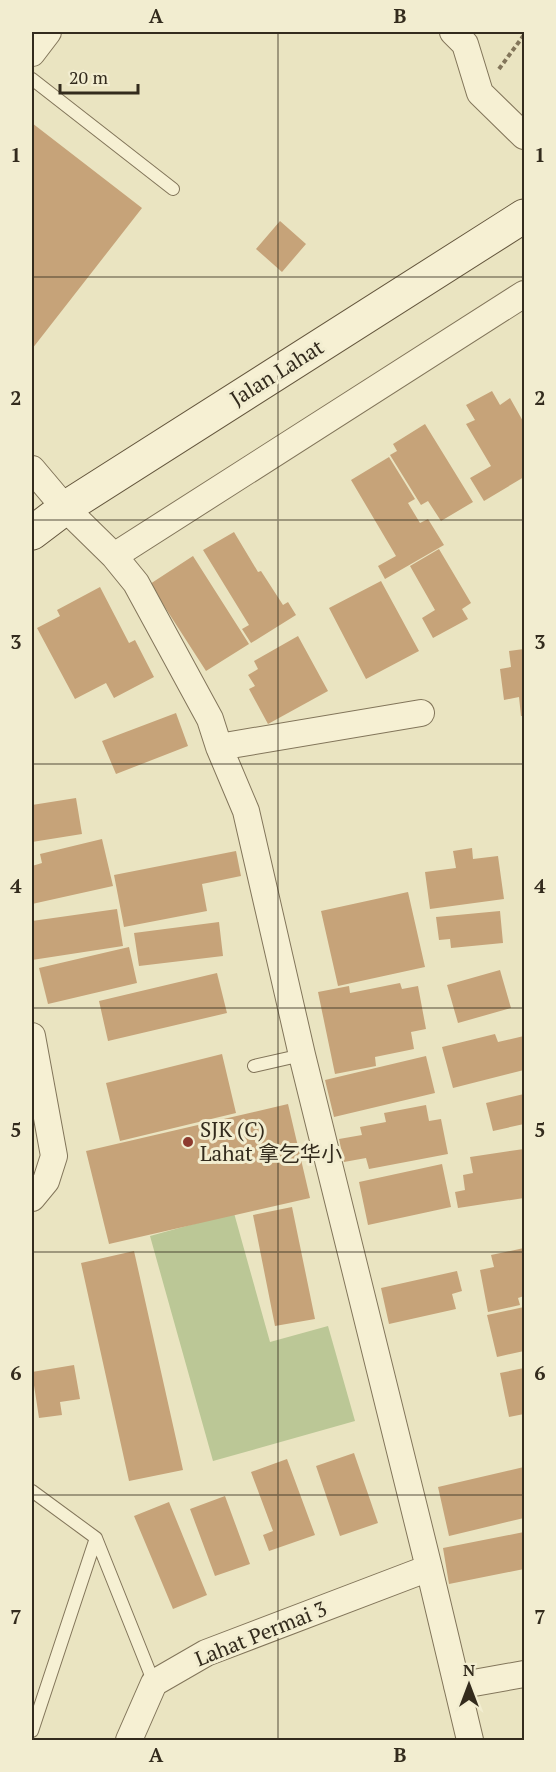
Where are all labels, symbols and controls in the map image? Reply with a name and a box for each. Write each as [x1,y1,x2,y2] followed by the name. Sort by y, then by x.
[149,2,164,29] text: A
[394,2,407,29] text: B
[60,57,138,95] scale bar
[69,65,109,89] text: 20 m
[10,141,22,168] text: 1
[534,141,546,168] text: 1
[224,332,329,412] street label: Jalan Lahat
[10,384,22,411] text: 2
[534,384,546,411] text: 2
[10,628,22,655] text: 3
[534,628,546,655] text: 3
[10,872,22,899] text: 4
[534,872,546,899] text: 4
[200,1115,342,1167] place label: SJK (C) Lahat 拿乞华小
[10,1116,22,1143] text: 5
[534,1116,546,1143] text: 5
[181,1135,195,1149] marker: SJK (C) Lahat 拿乞华小
[10,1359,22,1386] text: 6
[534,1359,546,1386] text: 6
[191,1594,331,1672] street label: Lahat Permai 3
[10,1603,22,1630] text: 7
[534,1603,546,1630] text: 7
[439,1655,499,1715] north arrow
[463,1659,475,1681] text: N
[149,1741,164,1768] text: A
[394,1741,407,1768] text: B

